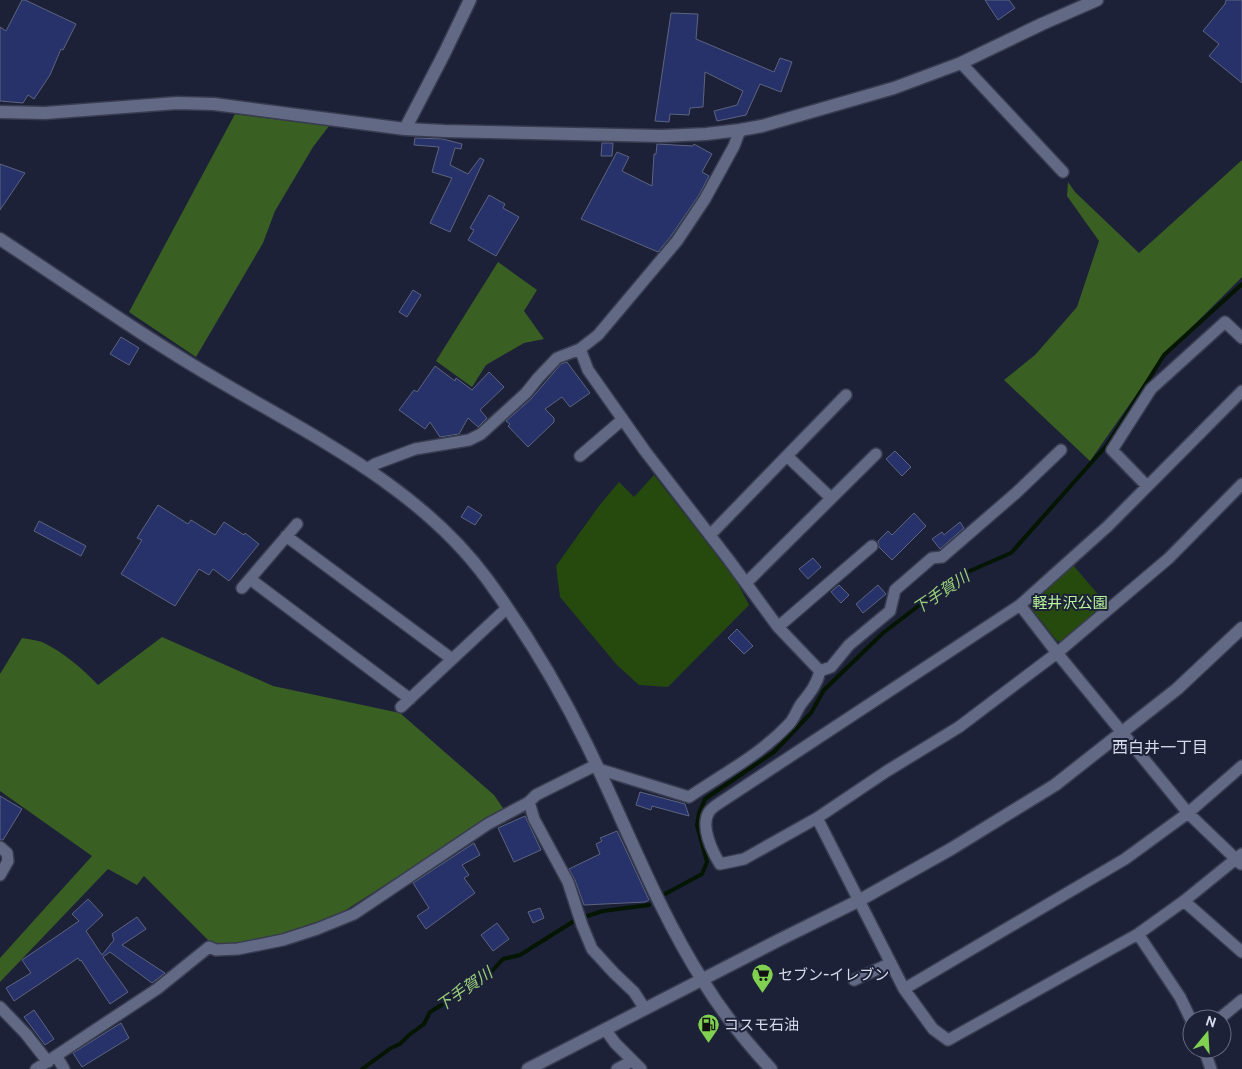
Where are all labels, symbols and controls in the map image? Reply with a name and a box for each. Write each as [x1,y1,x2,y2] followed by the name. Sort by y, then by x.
[909,566,975,618] water label: 下手賀川
[1032,594,1108,612] park label: 軽井沢公園
[1112,738,1208,757] district label: 西白井一丁目
[433,962,498,1016] water label: 下手賀川
[750,963,774,994] supermarket icon: セブン-イレブン
[778,966,889,984] place label: セブン-イレブン
[1182,1009,1232,1059] north arrow
[1204,1012,1219,1032] text: N
[696,1013,720,1044] fuel station icon: コスモ石油
[724,1016,799,1034] place label: コスモ石油

